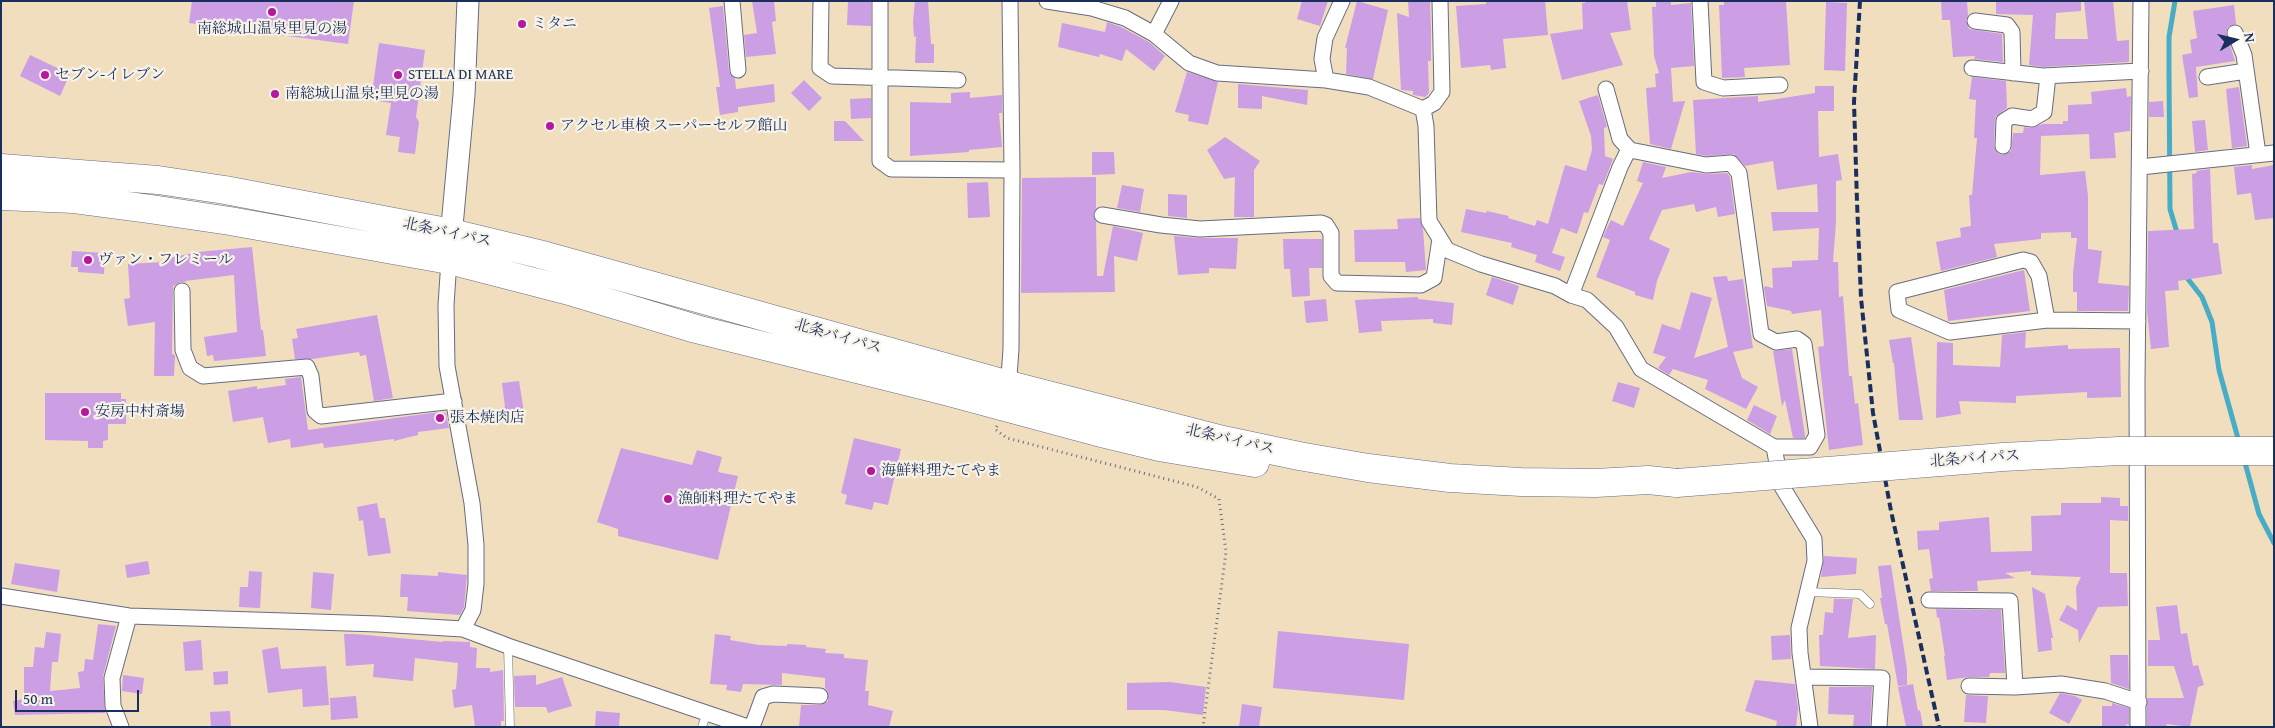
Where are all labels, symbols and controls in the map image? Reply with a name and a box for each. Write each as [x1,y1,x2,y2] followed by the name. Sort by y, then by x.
[266,6,278,18] marker: 南総城山温泉里見の湯
[532,15,577,33] place label: ミタニ
[2210,15,2260,65] north arrow
[516,18,528,30] marker: ミタニ
[197,20,347,38] place label: 南総城山温泉里見の湯
[2239,31,2260,44] text: N
[55,66,165,84] place label: セブン-イレブン
[408,66,513,84] place label: STELLA DI MARE
[39,69,51,81] marker: セブン-イレブン
[392,69,404,81] marker: STELLA DI MARE
[285,85,439,103] place label: 南総城山温泉;里見の湯
[269,88,281,100] marker: 南総城山温泉;里見の湯
[560,117,788,135] place label: アクセル車検 スーパーセルフ館山
[544,120,556,132] marker: アクセル車検 スーパーセルフ館山
[401,215,493,251] street label: 北条バイパス
[98,251,233,269] place label: ヴァン・フレミール
[82,254,94,266] marker: ヴァン・フレミール
[792,316,884,358] street label: 北条バイパス
[95,403,185,421] place label: 安房中村斎場
[79,406,91,418] marker: 安房中村斎場
[450,409,525,427] place label: 張本焼肉店
[434,412,446,424] marker: 張本焼肉店
[1184,421,1276,459] street label: 北条バイパス
[1929,447,2021,471] street label: 北条バイパス
[881,462,1001,480] place label: 海鮮料理たてやま
[865,465,877,477] marker: 海鮮料理たてやま
[678,490,798,508] place label: 漁師料理たてやま
[662,493,674,505] marker: 漁師料理たてやま
[18,680,141,712] scale bar
[23,688,53,709] text: 50 m

